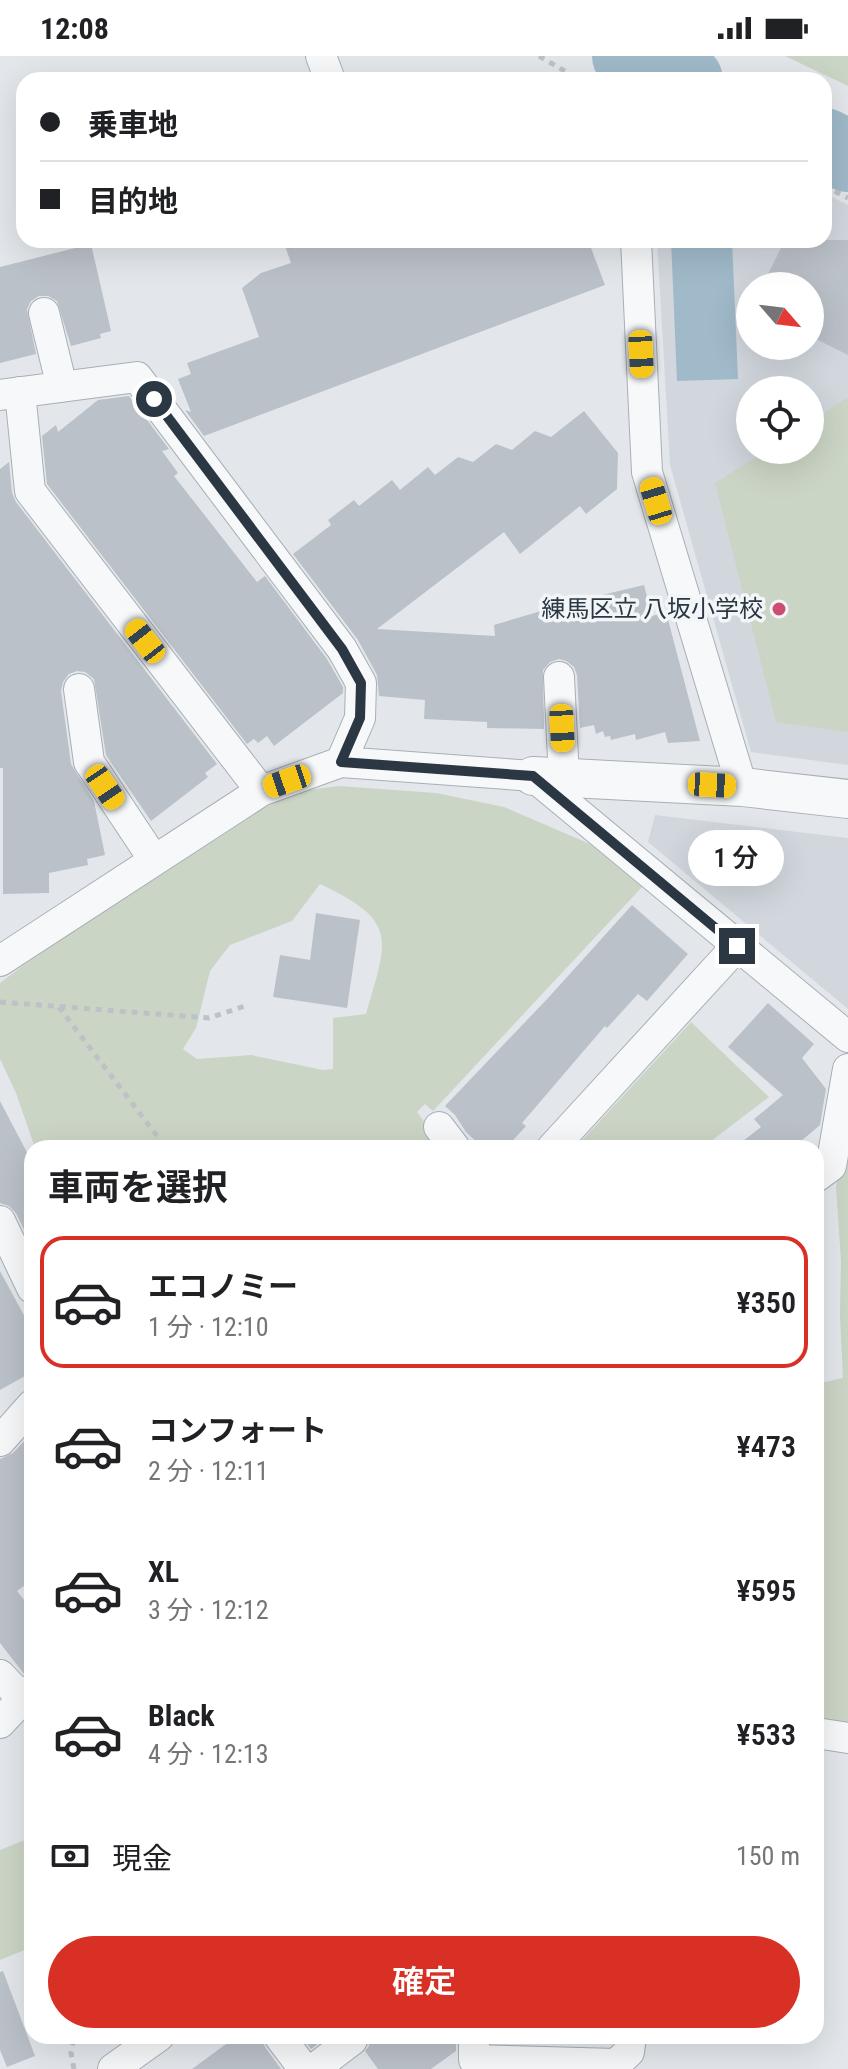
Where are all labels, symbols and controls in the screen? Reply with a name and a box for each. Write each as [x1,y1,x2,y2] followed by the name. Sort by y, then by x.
[40,11,109,46] text: 12:08
[88,107,178,142] text: 乗車地
[88,184,178,219] text: 目的地
[736,272,824,360] north arrow
[736,272,824,464] map controls
[628,329,654,379] car
[736,376,824,464] button: locate
[136,381,172,417] route start
[638,475,674,527] car
[541,595,763,623] place label: 練馬区立 八坂小学校
[770,600,788,618] marker: 練馬区立 八坂小学校
[121,615,169,667] car
[549,703,575,753] car
[82,760,128,814] car
[260,762,314,800] car
[687,772,737,798] car
[689,830,785,886] callout: 1 分
[713,843,759,873] text: 1 分
[719,928,755,964] route end
[48,1167,228,1209] text: 車両を選択
[52,1266,124,1338] icon: car
[148,1269,298,1304] text: エコノミー
[737,1285,796,1320] text: ¥350
[148,1312,268,1342] text: 1 分 · 12:10
[52,1410,124,1482] icon: car
[148,1413,327,1448] text: コンフォート
[737,1429,796,1464] text: ¥473
[148,1456,268,1486] text: 2 分 · 12:11
[52,1554,124,1626] icon: car
[148,1554,179,1589] text: XL
[737,1573,796,1608] text: ¥595
[148,1595,268,1625] text: 3 分 · 12:12
[52,1698,124,1770] icon: car
[148,1698,215,1733] text: Black
[737,1717,796,1752] text: ¥533
[148,1739,268,1769] text: 4 分 · 12:13
[48,1834,92,1878] icon: cash
[112,1841,172,1876] text: 現金
[736,1841,800,1871] text: 150 m
[48,1936,800,2028] button: 確定

